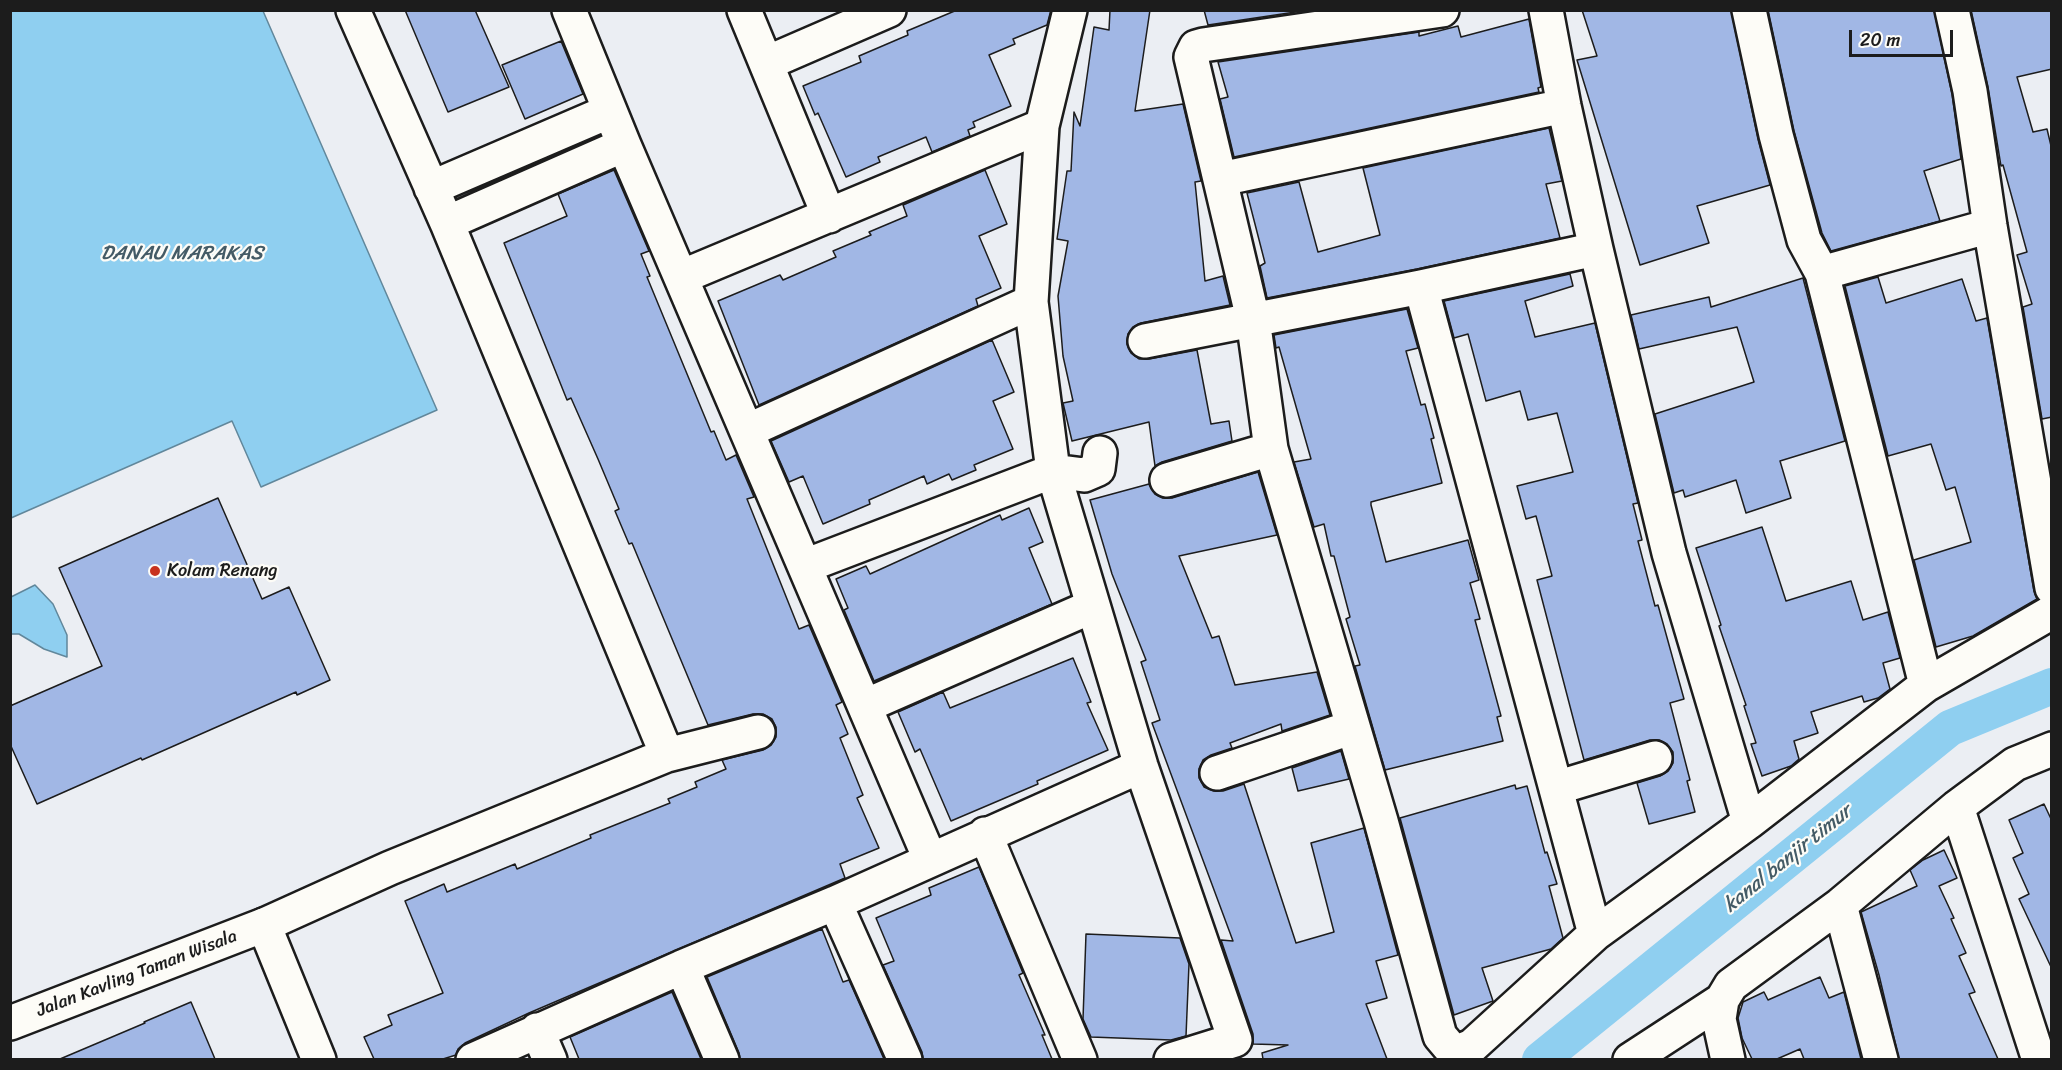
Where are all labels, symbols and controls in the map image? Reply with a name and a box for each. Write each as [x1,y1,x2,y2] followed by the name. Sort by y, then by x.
[1852,18,1956,56] scale bar
[1860,24,1900,56] text: 20 m
[101,242,263,266] water label: DANAU MARAKAS
[167,560,277,582] place label: Kolam Renang
[148,564,162,578] marker: Kolam Renang
[1719,800,1857,918] water label: kanal banjir timur
[34,926,240,1022] street label: Jalan Kavling Taman Wisala

